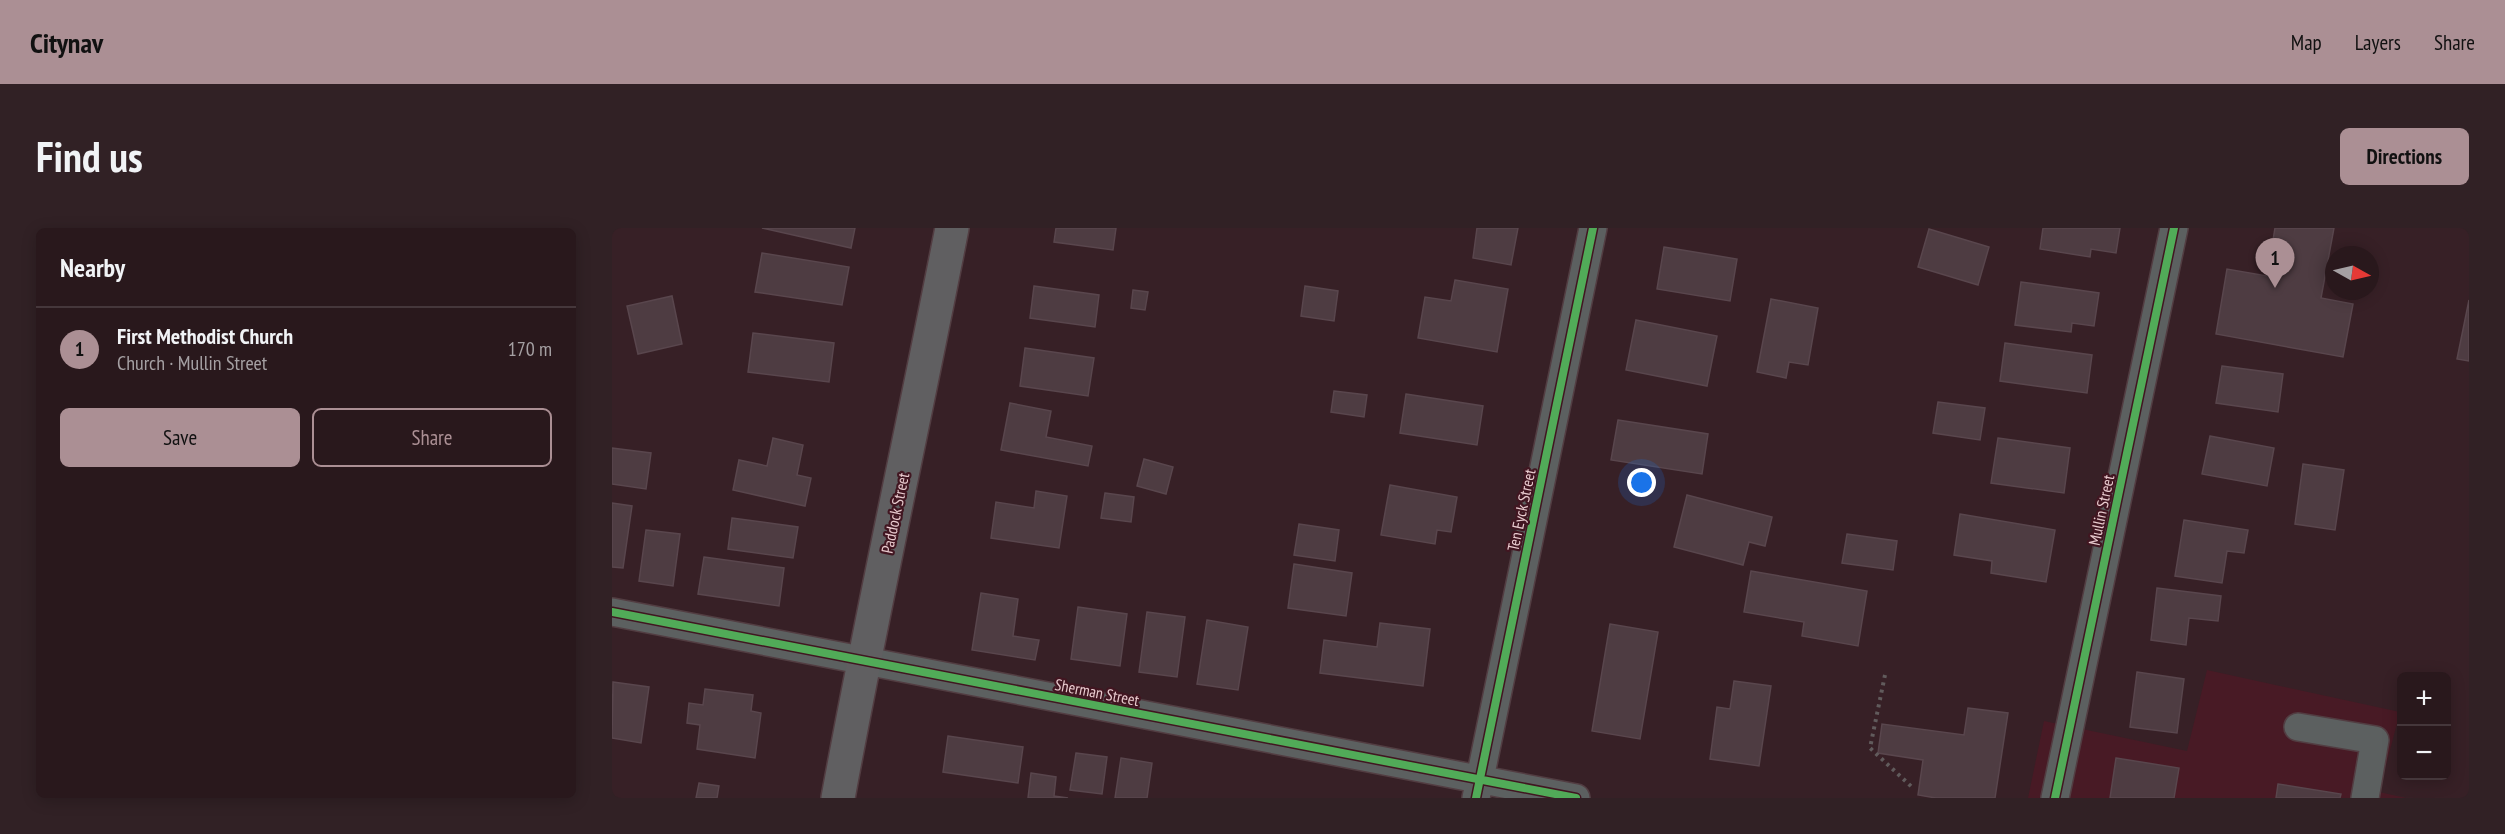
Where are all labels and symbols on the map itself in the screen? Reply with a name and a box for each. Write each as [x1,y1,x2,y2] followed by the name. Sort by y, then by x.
[2256,238,2294,288] pin: 1
[2325,246,2379,300] north arrow
[1503,467,1540,553] street label: Ten Eyck Street
[1627,468,1656,497] your location
[877,470,913,555] street label: Paddock Street
[2084,472,2118,547] street label: Mullin Street
[1053,674,1141,710] street label: Sherman Street

